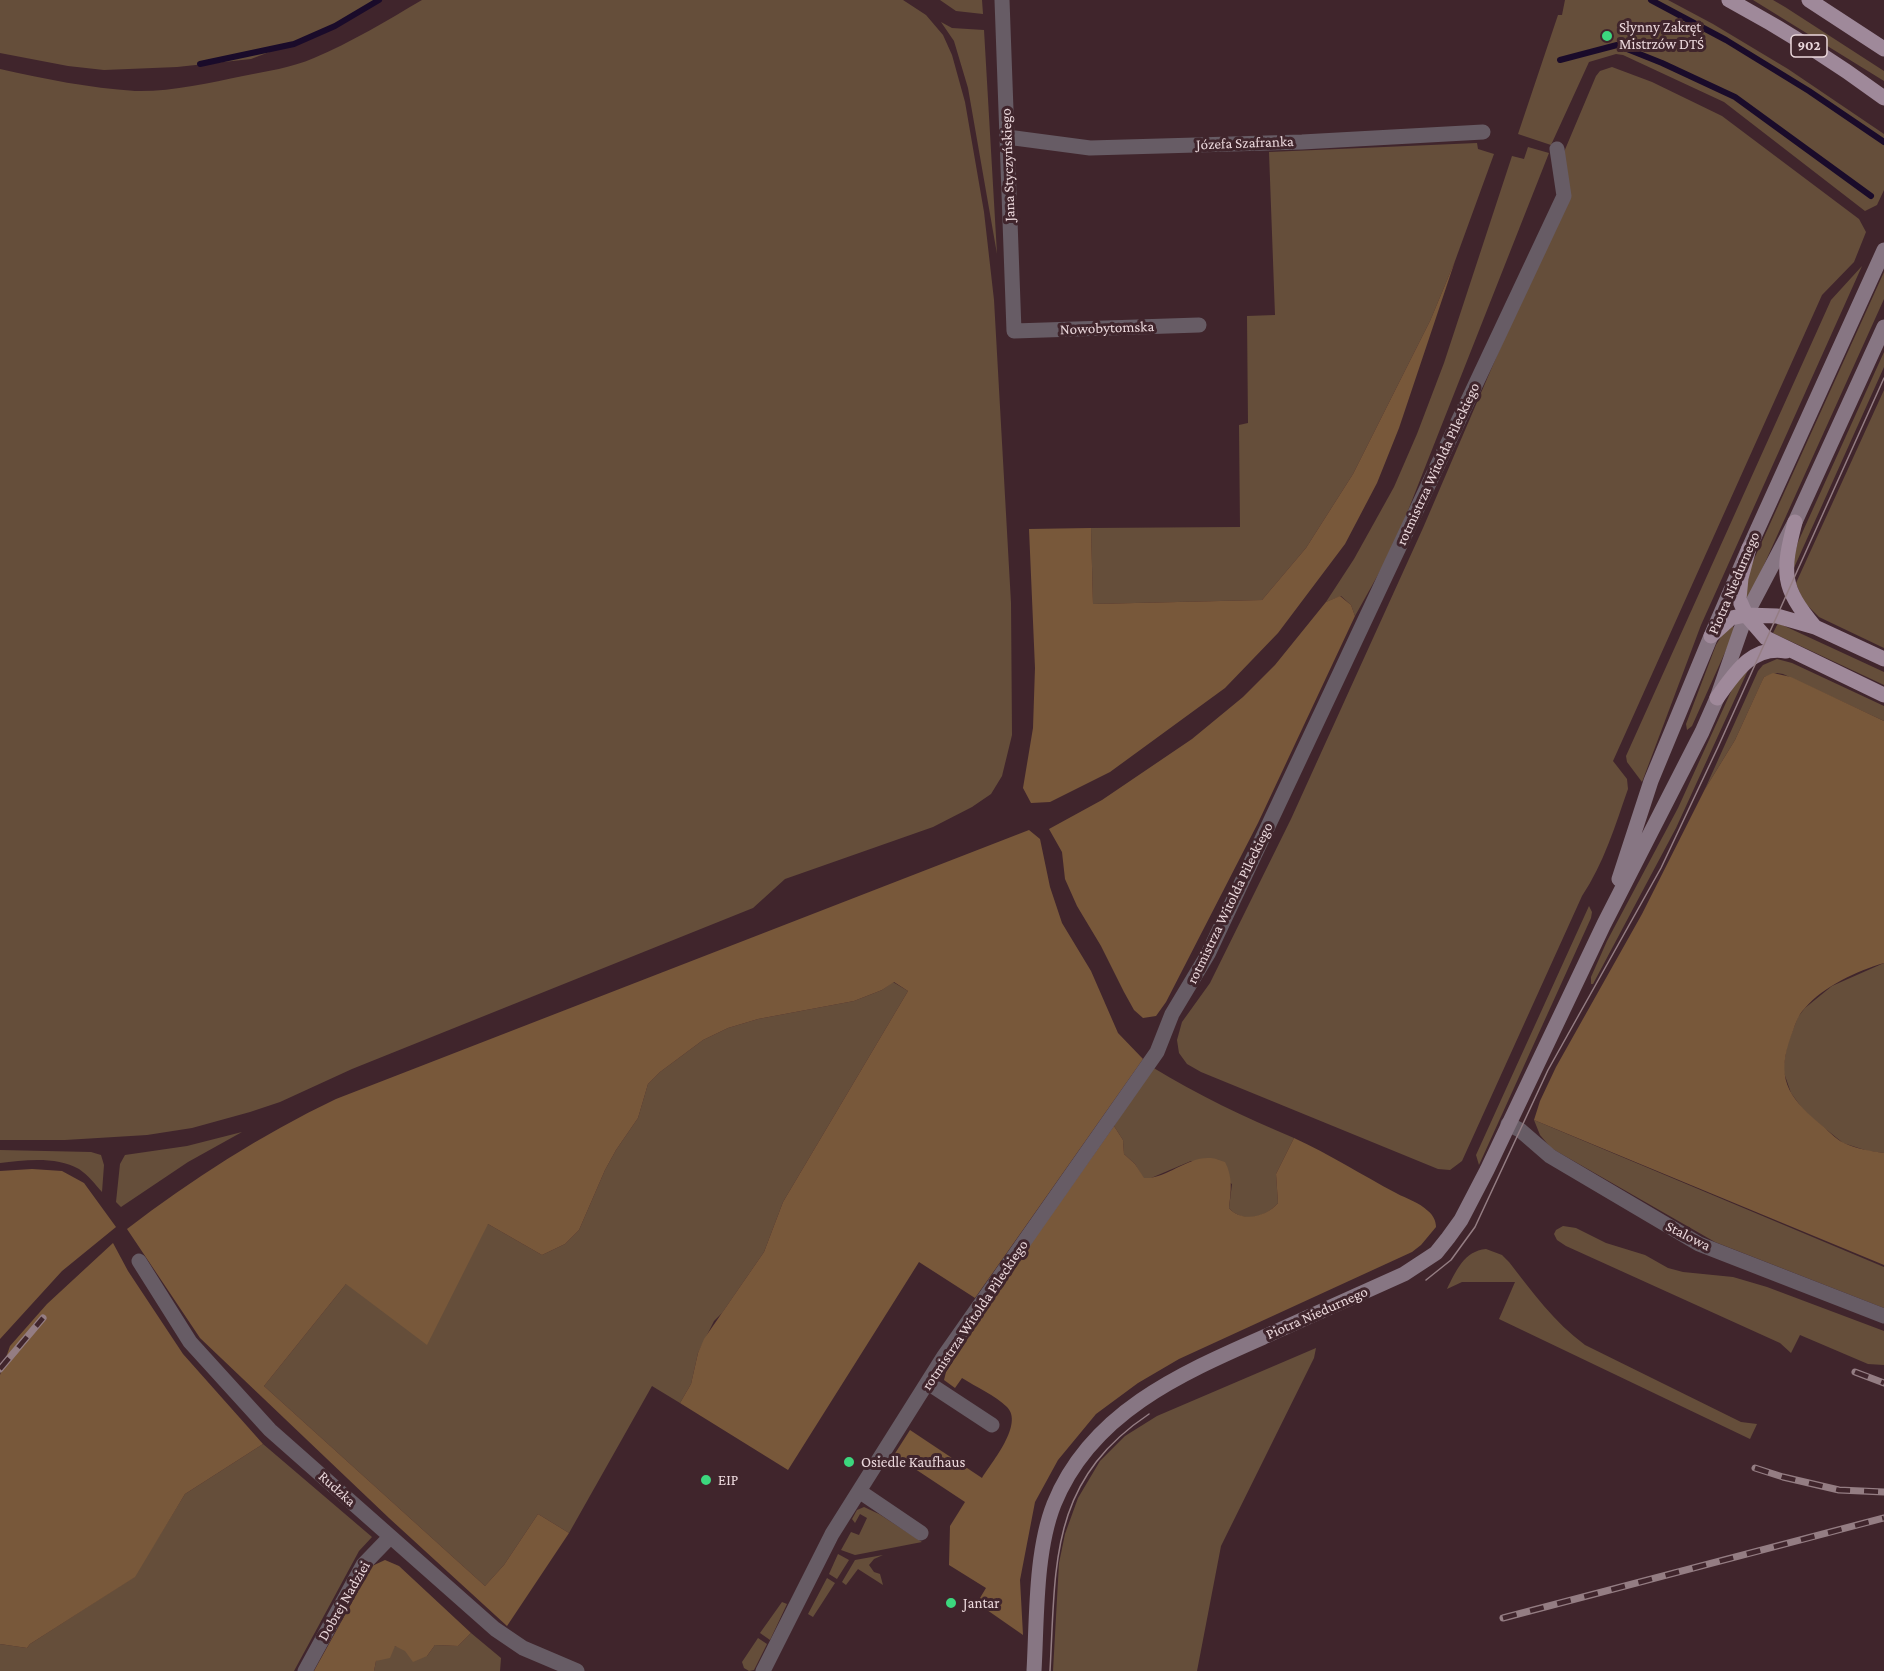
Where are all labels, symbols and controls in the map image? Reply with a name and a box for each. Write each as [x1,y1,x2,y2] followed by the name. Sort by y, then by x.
[1619,18,1704,53] place label: Słynny Zakręt Mistrzów DTŚ
[1600,29,1614,43] marker: Słynny Zakręt Mistrzów DTŚ
[1791,35,1827,57] road number: 902
[997,108,1019,222] street label: Jana Styczyńskiego
[1196,132,1294,154] street label: Józefa Szafranka
[1059,317,1155,339] street label: Nowobytomska
[1392,380,1484,548] street label: rotmistrza Witolda Pileckiego
[1704,529,1764,637] street label: Piotra Niedurnego
[1183,819,1277,987] street label: rotmistrza Witolda Pileckiego
[1662,1217,1714,1255] street label: Stalowa
[918,1236,1032,1394] street label: rotmistrza Witolda Pileckiego
[1263,1283,1371,1343] street label: Piotra Niedurnego
[861,1453,965,1471] place label: Osiedle Kaufhaus
[842,1455,856,1469] marker: Osiedle Kaufhaus
[314,1467,360,1511] street label: Rudzka
[718,1471,738,1489] place label: EIP
[699,1473,713,1487] marker: EIP
[314,1558,374,1644] street label: Dobrej Nadziei
[963,1594,1000,1612] place label: Jantar
[944,1596,958,1610] marker: Jantar

